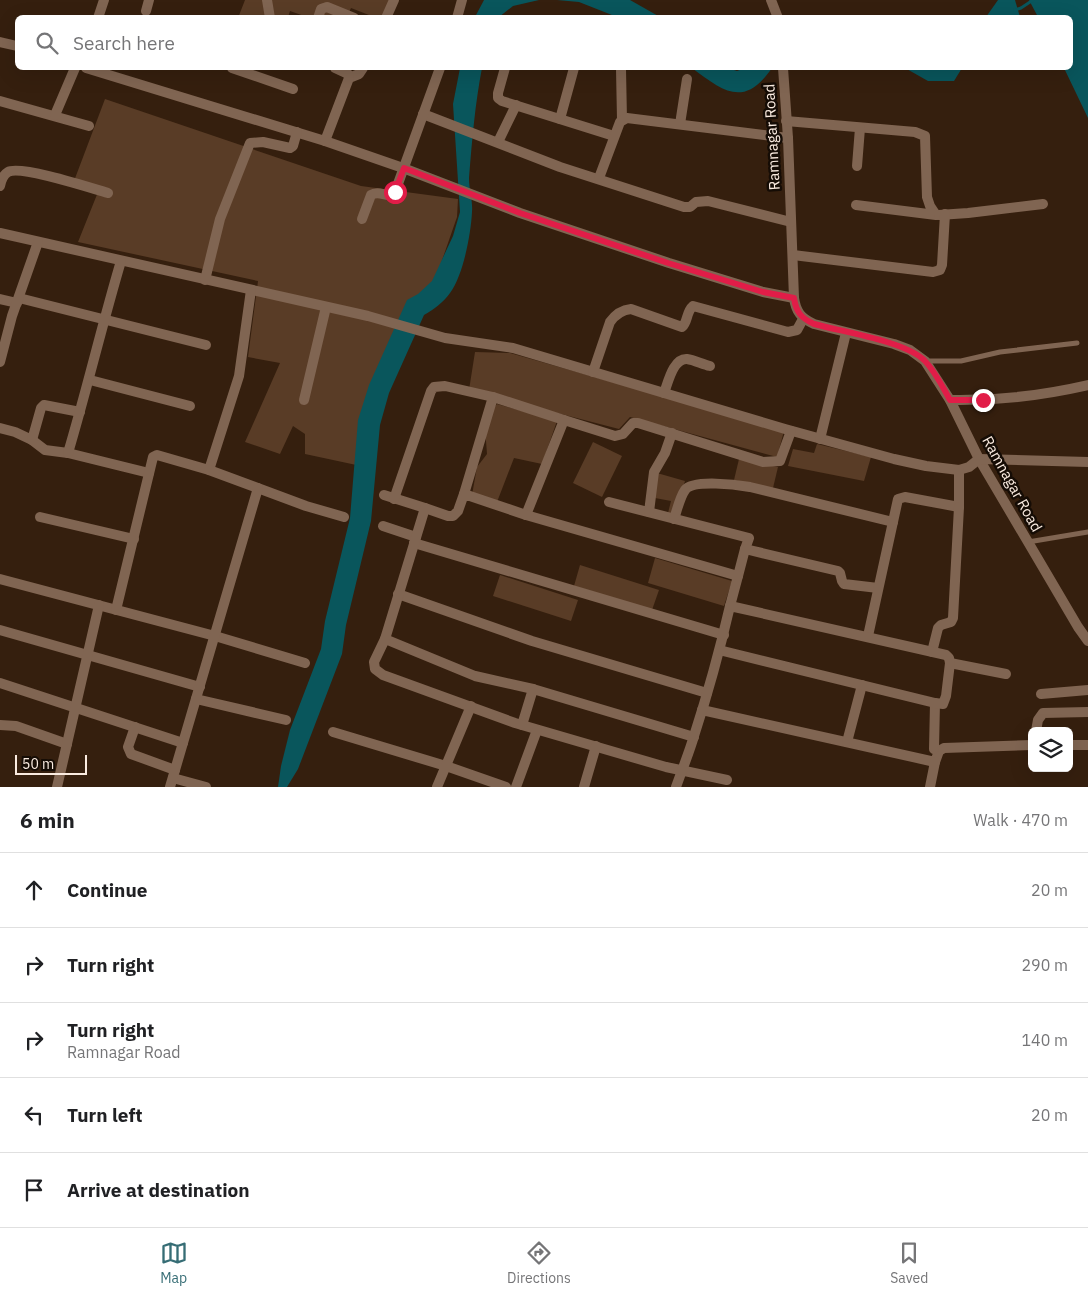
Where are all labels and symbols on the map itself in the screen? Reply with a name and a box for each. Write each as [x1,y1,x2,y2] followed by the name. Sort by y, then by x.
[759,83,784,191] street label: Ramnagar Road
[384,181,407,204] route start
[972,389,995,412] route end
[978,433,1047,535] street label: Ramnagar Road
[15,752,88,775] scale bar

